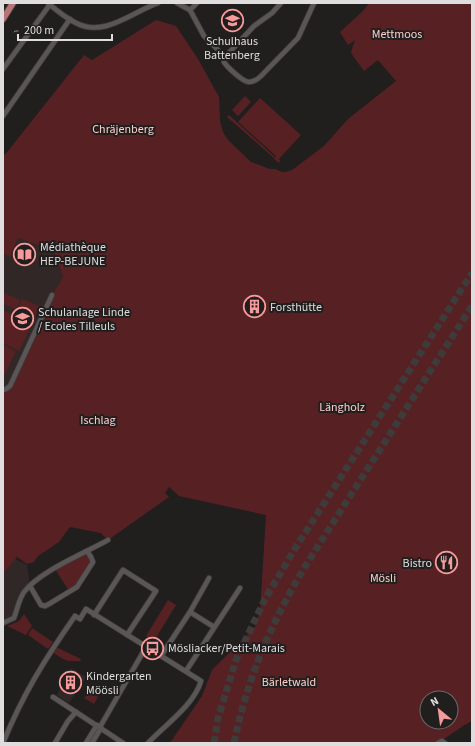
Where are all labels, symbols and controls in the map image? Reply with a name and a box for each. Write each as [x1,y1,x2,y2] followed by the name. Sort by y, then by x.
[219,7,245,33] school or university icon: Schulhaus Battenberg
[18,16,112,42] scale bar
[24,22,54,39] text: 200 m
[372,26,422,43] park label: Mettmoos
[204,33,260,64] place label: Schulhaus Battenberg
[92,121,154,138] park label: Chräjenberg
[40,239,106,270] place label: Médiathèque HEP-BEJUNE
[11,241,37,267] library icon: Médiathèque HEP-BEJUNE
[241,294,267,320] building icon: Forsthütte
[270,299,322,316] place label: Forsthütte
[38,304,130,335] place label: Schulanlage Linde / Ecoles Tilleuls
[9,306,35,332] school or university icon: Schulanlage Linde / Ecoles Tilleuls
[319,399,365,416] park label: Längholz
[80,412,116,429] park label: Ischlag
[434,550,460,576] restaurant icon: Bistro
[403,555,432,572] place label: Bistro
[370,570,396,587] park label: Mösli
[139,635,165,661] bus stop icon: Mösliacker/Petit-Marais
[168,640,285,657] place label: Mösliacker/Petit-Marais
[86,668,152,699] place label: Kindergarten Möösli
[57,670,83,696] building icon: Kindergarten Möösli
[262,674,316,691] park label: Bärletwald
[419,690,459,730] north arrow
[428,693,441,710] text: N

